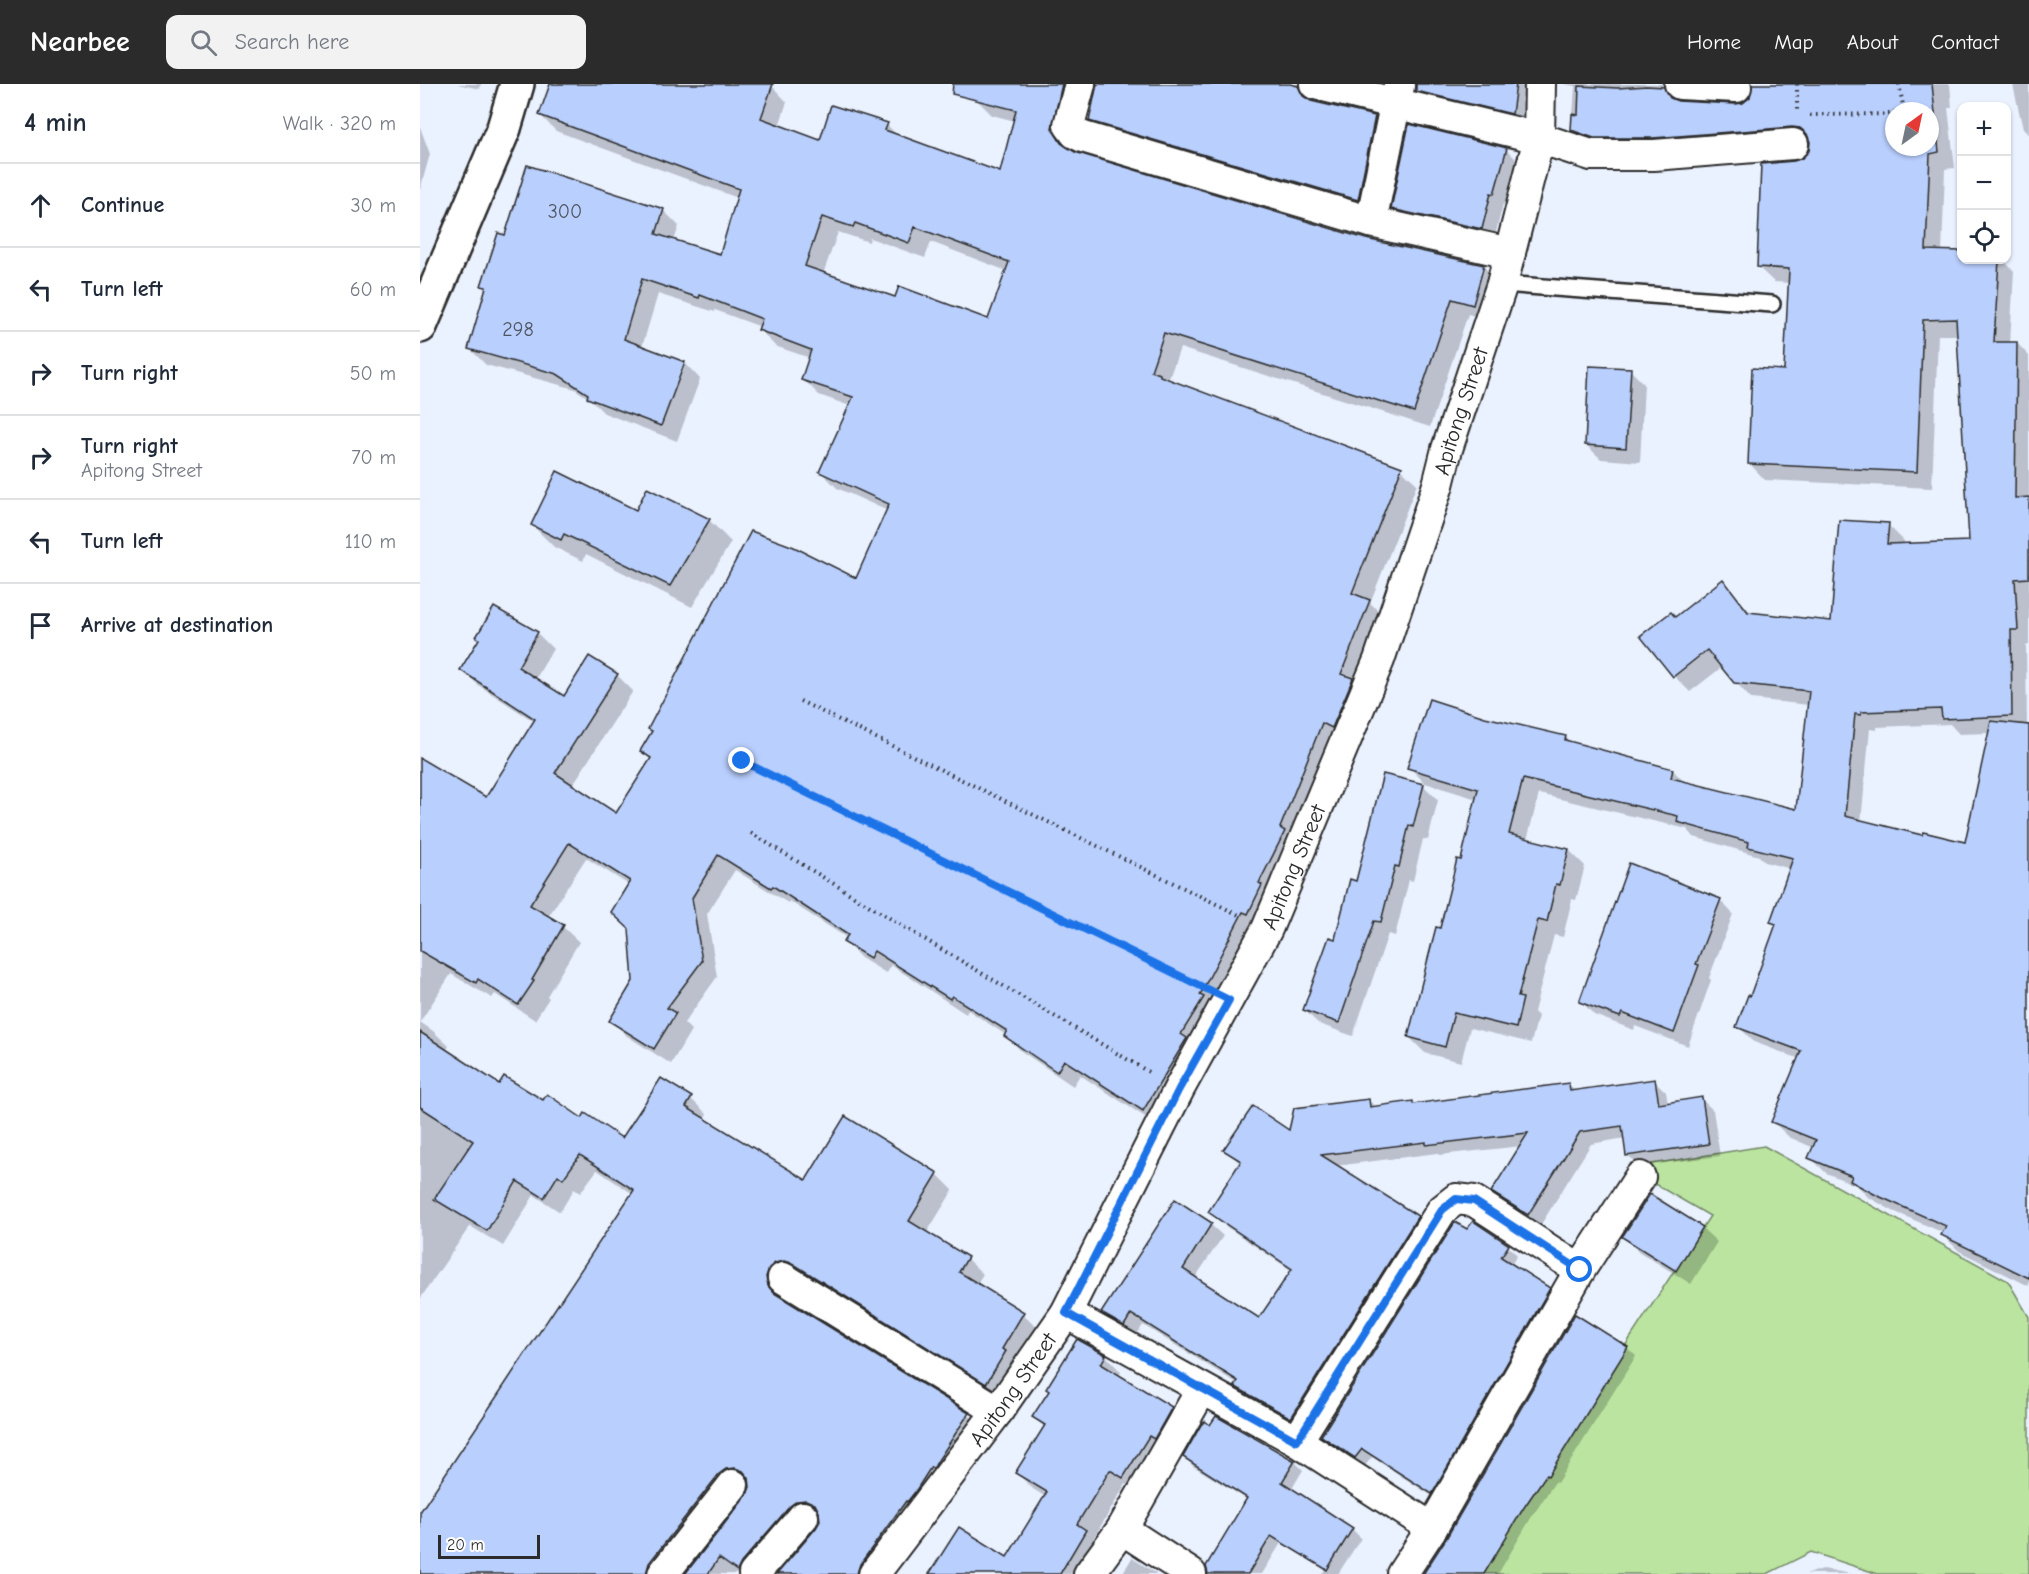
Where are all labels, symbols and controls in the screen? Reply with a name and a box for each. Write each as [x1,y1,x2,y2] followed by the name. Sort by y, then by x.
[166,15,586,69] search box
[30,26,130,58] text: Nearbee
[187,26,220,59] icon: search
[235,29,349,55] text: Search here
[1687,30,1741,54] text: Home
[1774,30,1814,54] text: Map
[1847,30,1898,54] text: About
[1931,30,1999,54] text: Contact
[1885,102,1939,156] north arrow
[1957,102,2011,264] map controls
[1957,102,2011,156] button: +
[24,108,87,138] text: 4 min
[283,112,396,135] text: Walk · 320 m
[1957,156,2011,210] button: −
[24,189,57,222] icon: ahead
[81,192,164,218] text: Continue
[350,194,396,217] text: 30 m
[548,200,582,223] house number: 300
[1957,210,2011,264] button: locate
[24,273,57,306] icon: left
[81,276,163,302] text: Turn left
[350,278,396,301] text: 60 m
[502,318,534,341] house number: 298
[1429,343,1494,478] street label: Apitong Street
[24,357,57,390] icon: right
[81,360,178,386] text: Turn right
[350,362,396,385] text: 50 m
[81,433,178,459] text: Turn right
[24,441,57,474] icon: right
[351,446,396,469] text: 70 m
[81,459,202,482] text: Apitong Street
[24,525,57,558] icon: left
[81,528,163,554] text: Turn left
[345,530,396,553] text: 110 m
[24,609,57,642] icon: arrive
[81,612,273,638] text: Arrive at destination
[728,747,754,773] route end
[1256,800,1332,934] street label: Apitong Street
[1566,1256,1592,1282] route start
[964,1327,1063,1452] street label: Apitong Street
[438,1532,540,1560] scale bar
[447,1536,484,1554] text: 20 m

